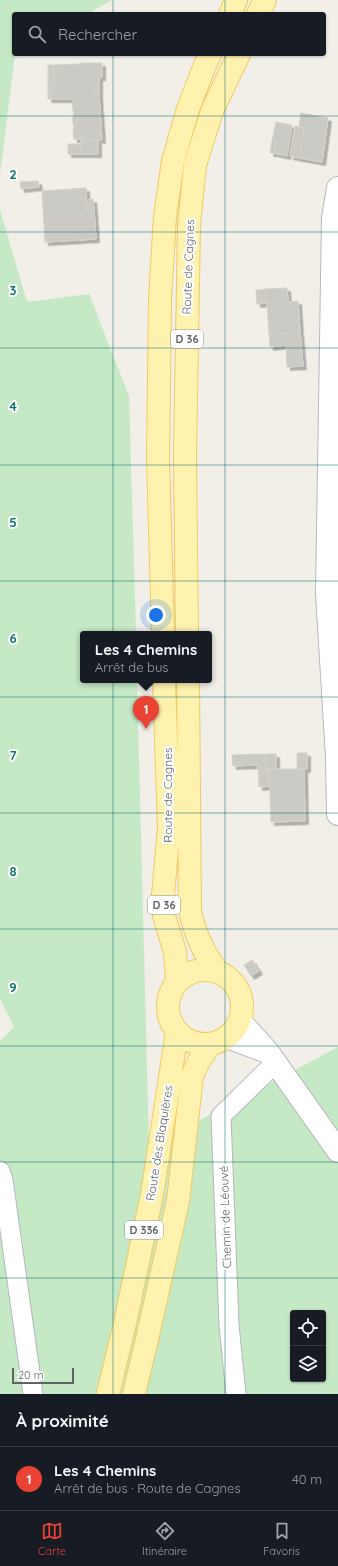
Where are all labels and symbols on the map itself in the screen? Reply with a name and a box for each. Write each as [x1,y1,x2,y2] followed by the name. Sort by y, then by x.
[9,166,17,182] text: 2
[179,219,197,315] street label: Route de Cagnes
[10,282,17,298] text: 3
[171,330,203,348] road number: D 36
[9,398,17,414] text: 4
[9,514,17,530] text: 5
[146,605,166,625] your location
[9,630,17,646] text: 6
[133,696,159,729] pin: 1
[9,747,17,763] text: 7
[160,747,175,843] street label: Route de Cagnes
[9,863,17,879] text: 8
[148,896,180,914] road number: D 36
[9,979,17,995] text: 9
[142,1084,176,1202] street label: Route des Blaquières
[216,1165,234,1269] street label: Chemin de Léouvé
[125,1221,163,1239] road number: D 336
[12,1366,74,1385] scale bar

